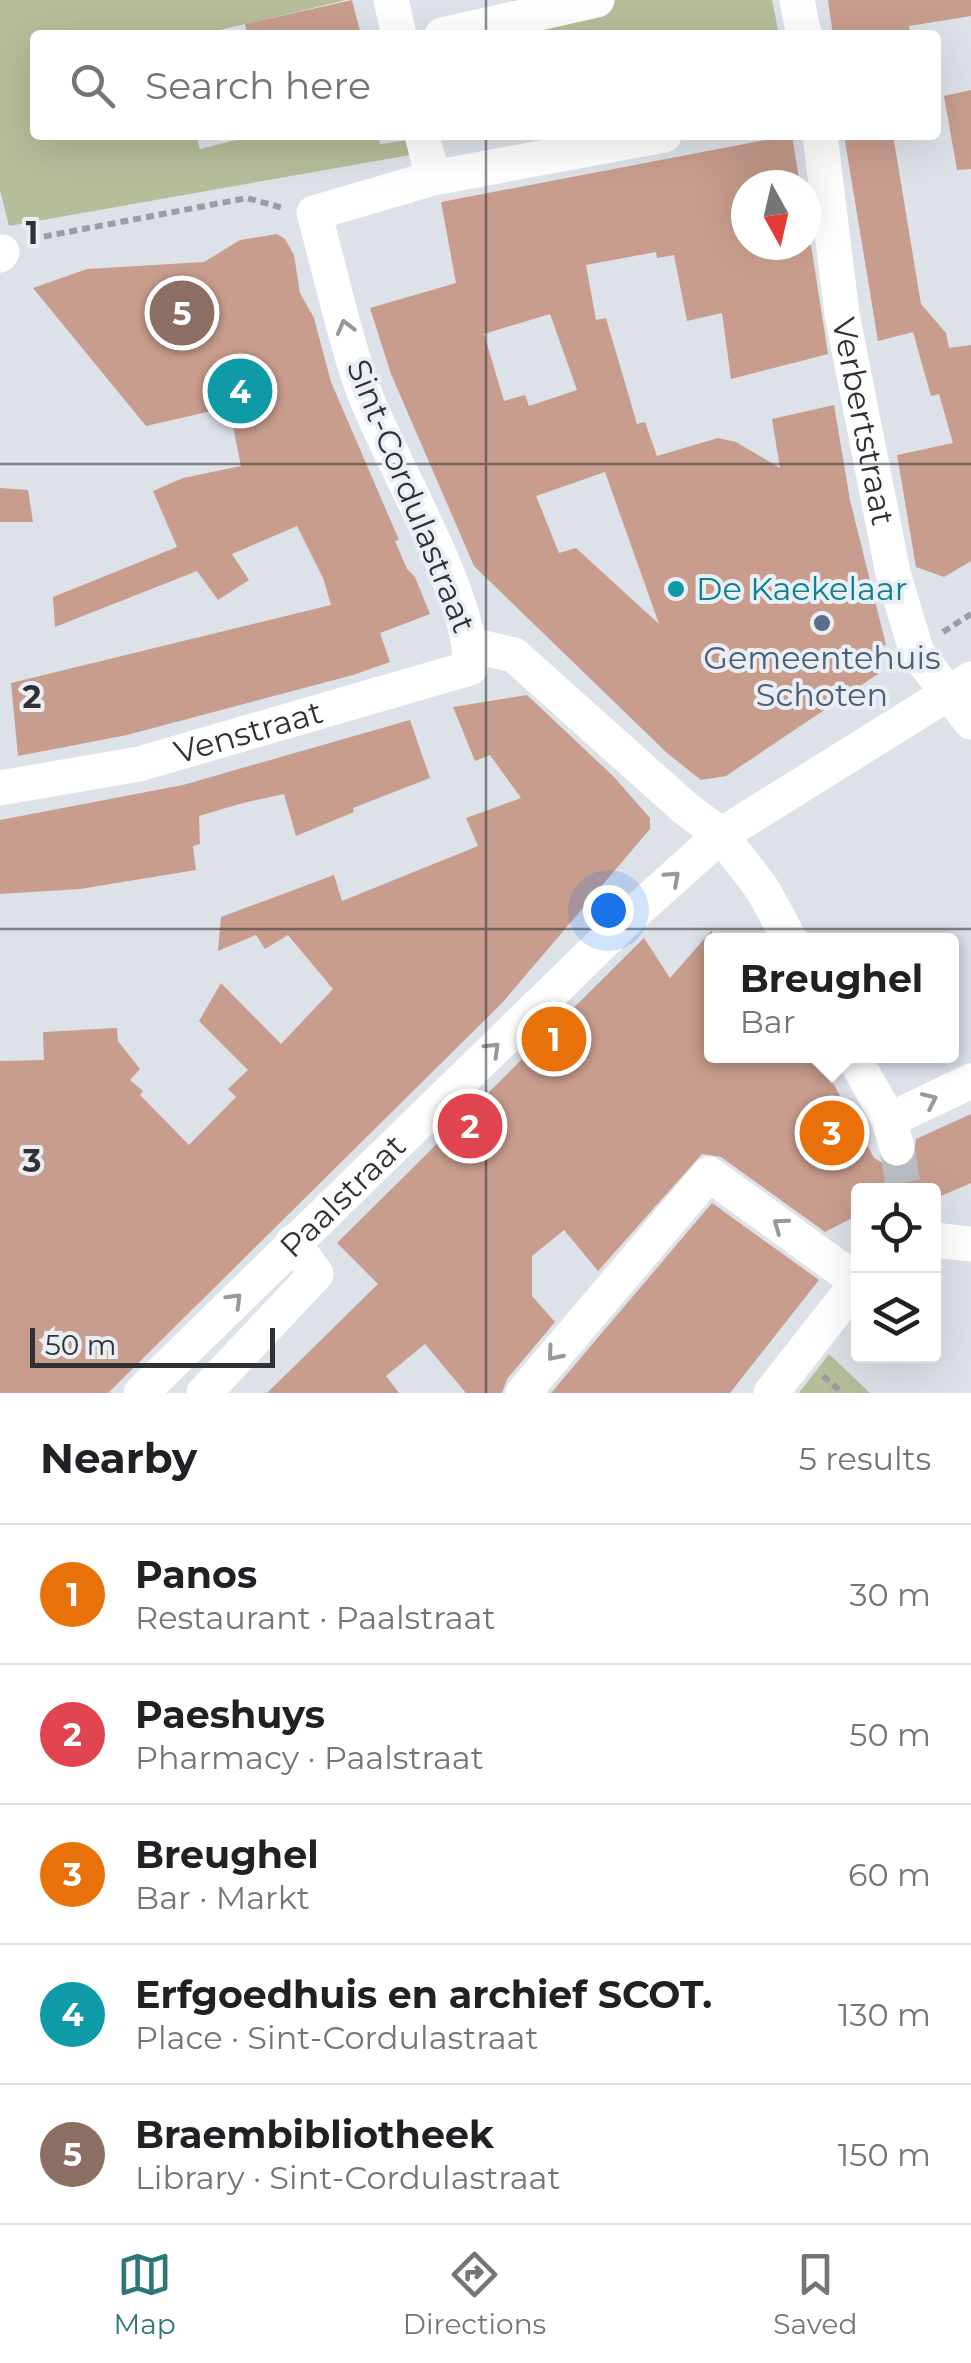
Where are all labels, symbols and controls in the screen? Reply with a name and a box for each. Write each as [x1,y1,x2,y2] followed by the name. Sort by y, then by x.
[30,30,941,140] search box
[65,58,120,113] icon: search
[145,62,371,109] text: Search here
[731,170,821,260] north arrow
[26,213,38,252] text: 1
[150,276,214,350] pin: 5
[824,314,903,529] street label: Verbertstraat
[336,319,357,337] one-way arrow
[208,354,272,428] pin: 4
[339,354,484,638] street label: Sint-Cordulastraat
[696,569,908,608] place label: De Kaekelaar
[665,578,687,600] marker: De Kaekelaar
[811,612,833,634] marker: Gemeentehuis Schoten
[703,638,941,714] place label: Gemeentehuis Schoten
[23,677,41,716] text: 2
[170,692,327,772] street label: Venstraat
[661,872,680,890] one-way arrow
[583,885,634,936] your location
[704,933,959,1063] popup
[740,955,923,1002] text: Breughel
[522,1002,586,1076] pin: 1
[740,1002,796,1041] text: Bar
[481,1043,499,1061] one-way arrow
[438,1088,502,1164] pin: 2
[920,1093,938,1113] one-way arrow
[800,1096,864,1170] pin: 3
[272,1126,413,1266] street label: Paalstraat
[22,1141,41,1180] text: 3
[851,1183,941,1363] map controls
[851,1183,941,1273] button: locate
[772,1219,791,1237] one-way arrow
[851,1273,941,1363] button: layers
[223,1293,241,1311] one-way arrow
[30,1323,275,1368] scale bar
[45,1328,116,1362] text: 50 m
[547,1343,565,1361] one-way arrow
[40,1432,197,1484] text: Nearby
[799,1439,931,1478] text: 5 results
[135,1551,257,1598] text: Panos
[66,1575,79,1614] text: 1
[849,1575,931,1614] text: 30 m
[135,1598,495,1637] text: Restaurant · Paalstraat
[135,1691,325,1738] text: Paeshuys
[63,1715,82,1754] text: 2
[849,1715,931,1754] text: 50 m
[135,1738,484,1777] text: Pharmacy · Paalstraat
[135,1831,319,1878] text: Breughel
[63,1855,82,1894] text: 3
[848,1855,931,1894] text: 60 m
[135,1878,310,1917] text: Bar · Markt
[135,1971,712,2018] text: Erfgoedhuis en archief SCOT.
[61,1995,84,2034] text: 4
[838,1995,931,2034] text: 130 m
[135,2018,538,2057] text: Place · Sint-Cordulastraat
[135,2111,494,2158] text: Braembibliotheek
[63,2135,82,2174] text: 5
[838,2135,931,2174] text: 150 m
[135,2158,560,2197] text: Library · Sint-Cordulastraat
[114,2247,176,2341] tab: Map
[403,2247,546,2341] tab: Directions
[773,2247,857,2341] tab: Saved

